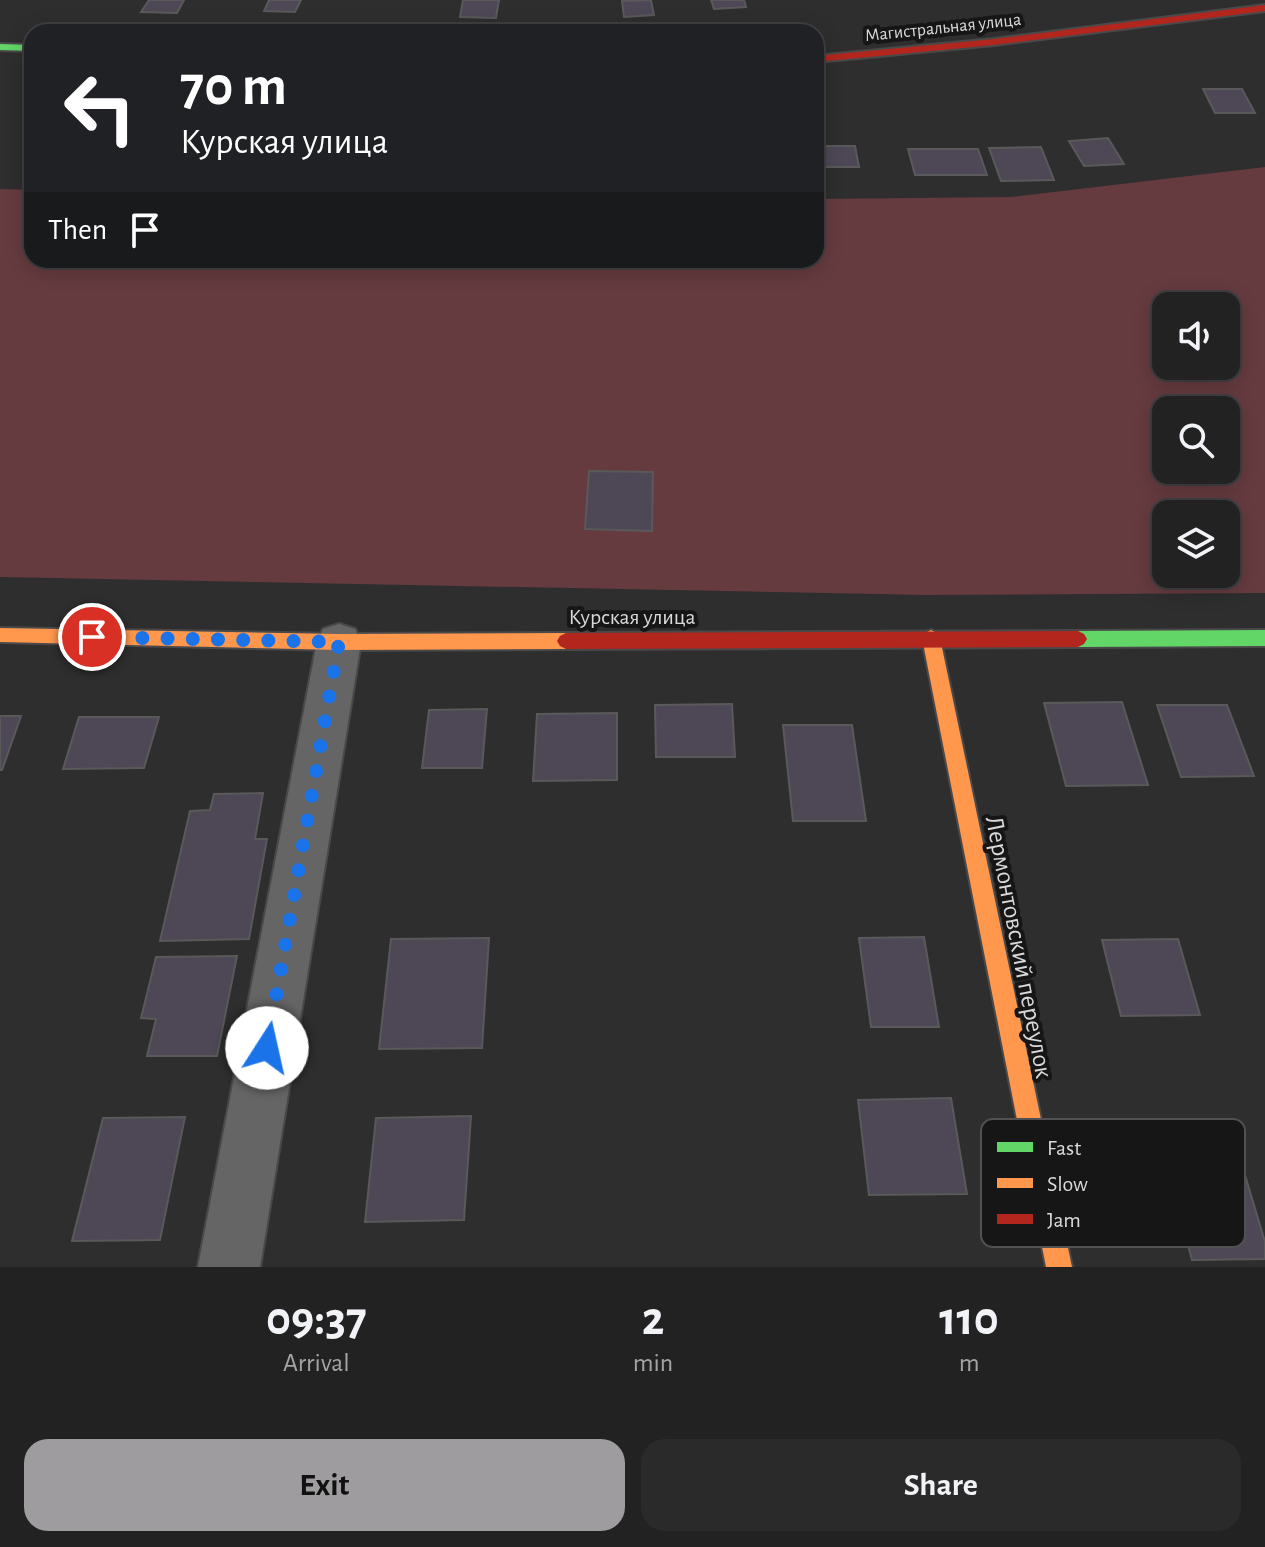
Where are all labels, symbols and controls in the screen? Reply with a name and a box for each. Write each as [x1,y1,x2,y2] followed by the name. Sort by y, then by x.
[864,11,1022,45] street label: Магистральная улица
[48,56,152,160] icon: left
[180,59,287,115] text: 70 m
[180,124,388,160] text: Курская улица
[123,208,167,252] icon: arrive
[48,215,107,245] text: Then
[1152,292,1240,588] map controls
[1152,292,1240,380] button: sound
[1152,396,1240,484] button: search
[1152,500,1240,588] button: layers
[58,603,126,671] pin
[568,606,696,628] street label: Курская улица
[70,615,114,659] icon: arrive
[981,814,1057,1081] street label: Лермонтовский переулок
[225,1006,309,1090] position arrow
[981,1119,1245,1247] legend
[1047,1137,1081,1159] text: Fast
[1047,1173,1088,1195] text: Slow
[1047,1209,1081,1231] text: Jam
[266,1296,367,1344] text: 09:37
[642,1296,664,1344] text: 2
[939,1296,999,1344] text: 110
[283,1350,350,1376] text: Arrival
[633,1350,673,1376] text: min
[959,1350,980,1376] text: m
[24,1439,625,1531] button: Exit
[641,1439,1241,1531] button: Share

